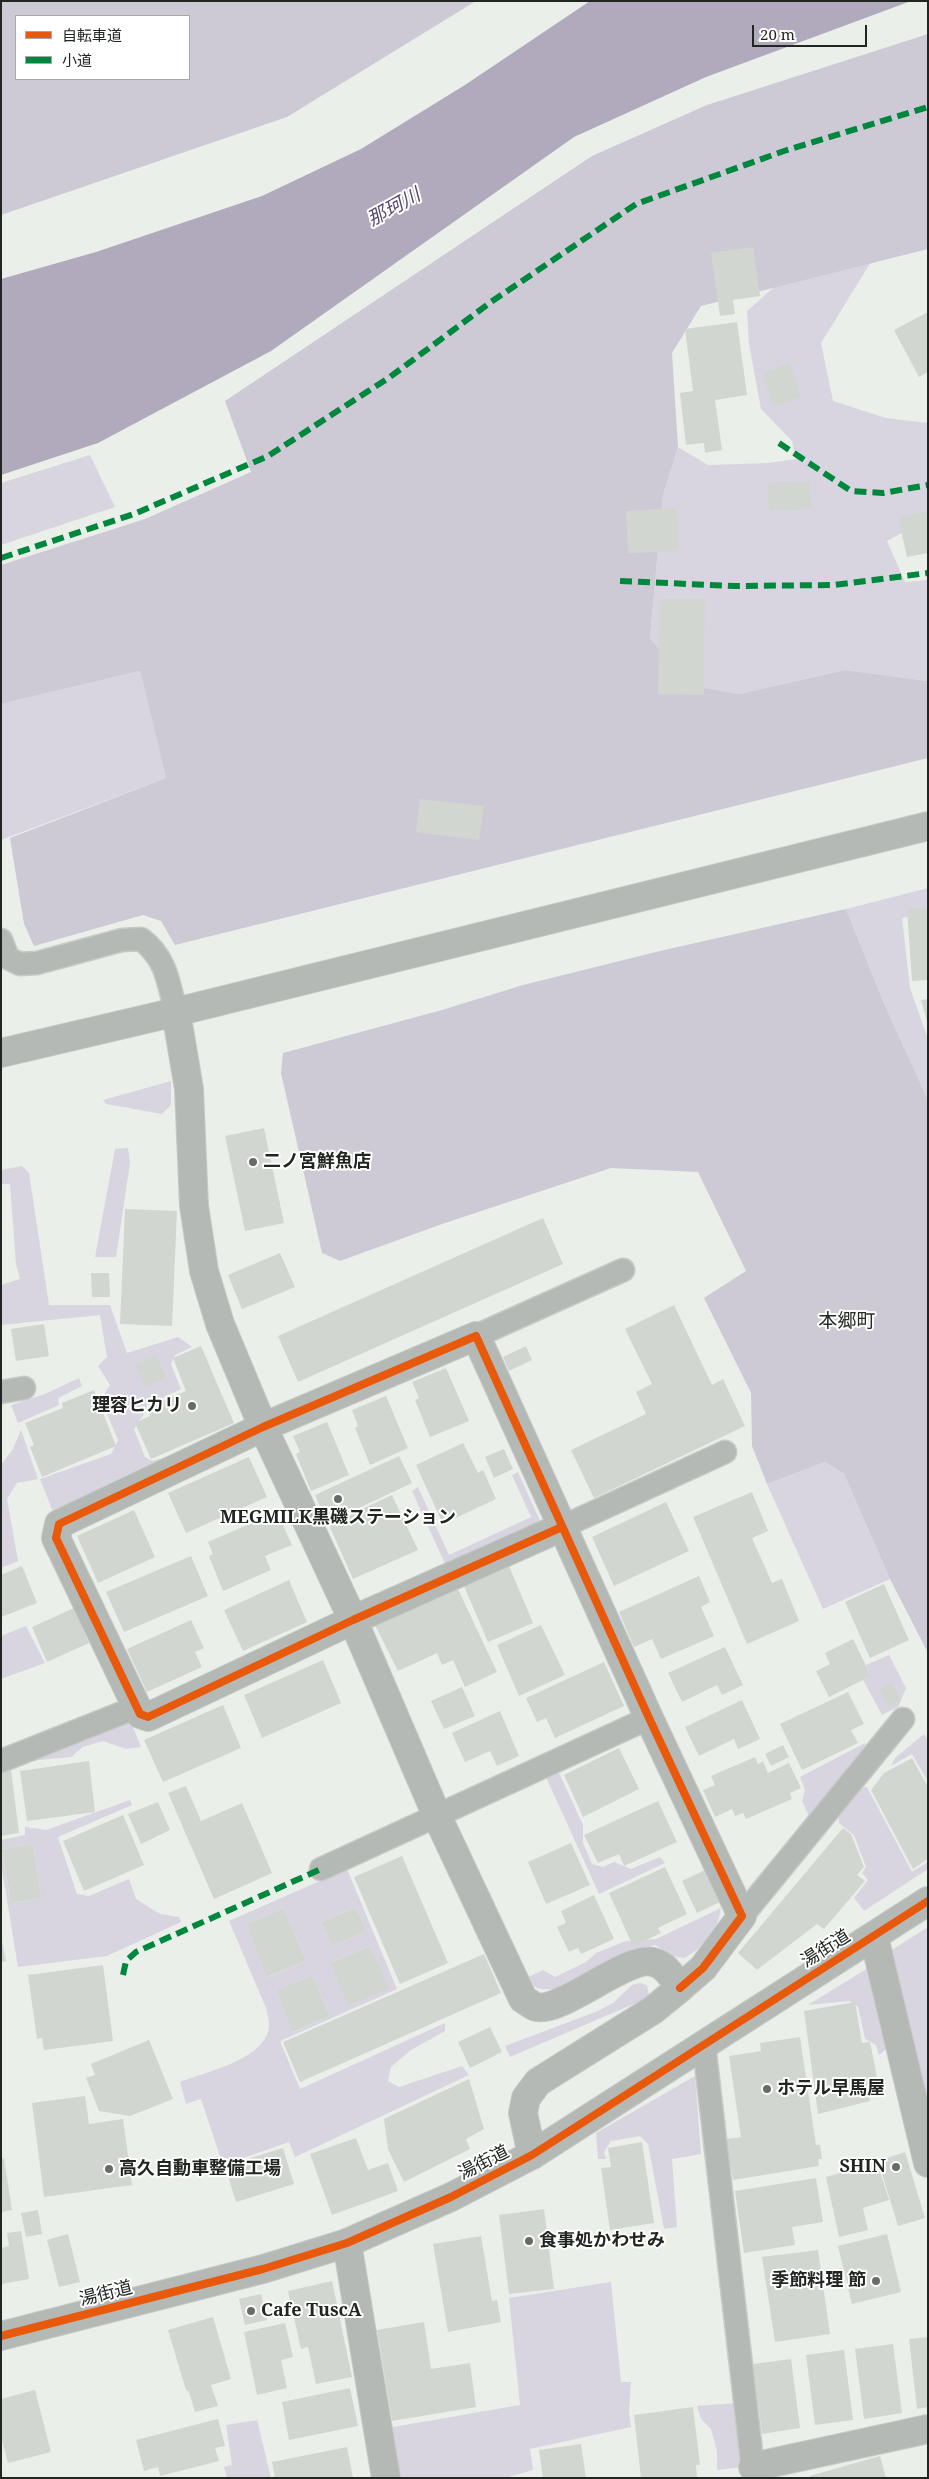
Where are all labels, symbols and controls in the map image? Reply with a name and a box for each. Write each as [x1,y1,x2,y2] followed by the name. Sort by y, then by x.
[15,15,190,80] legend
[754,15,869,47] scale bar
[760,24,795,44] text: 20 m
[62,25,122,45] text: 自転車道
[62,50,92,70] text: 小道
[364,184,424,232] water label: 那珂川
[263,1151,371,1173] place label: 二ノ宮鮮魚店
[247,1156,259,1168] marker: 二ノ宮鮮魚店
[819,1311,875,1333] district label: 本郷町
[92,1395,182,1417] place label: 理容ヒカリ
[186,1400,198,1412] marker: 理容ヒカリ
[332,1493,344,1505] marker: MEGMILK黒磯ステーション
[220,1507,456,1529] place label: MEGMILK黒磯ステーション
[797,1926,855,1972] street label: 湯街道
[777,2078,885,2100] place label: ホテル早馬屋
[761,2083,773,2095] marker: ホテル早馬屋
[455,2141,513,2185] street label: 湯街道
[839,2156,886,2178] place label: SHIN
[119,2158,281,2180] place label: 高久自動車整備工場
[890,2161,902,2173] marker: SHIN
[103,2163,115,2175] marker: 高久自動車整備工場
[539,2230,665,2252] place label: 食事処かわせみ
[523,2235,535,2247] marker: 食事処かわせみ
[771,2270,866,2292] place label: 季節料理 節
[870,2275,882,2287] marker: 季節料理 節
[77,2277,135,2311] street label: 湯街道
[261,2300,362,2322] place label: Cafe TuscA
[245,2305,257,2317] marker: Cafe TuscA

